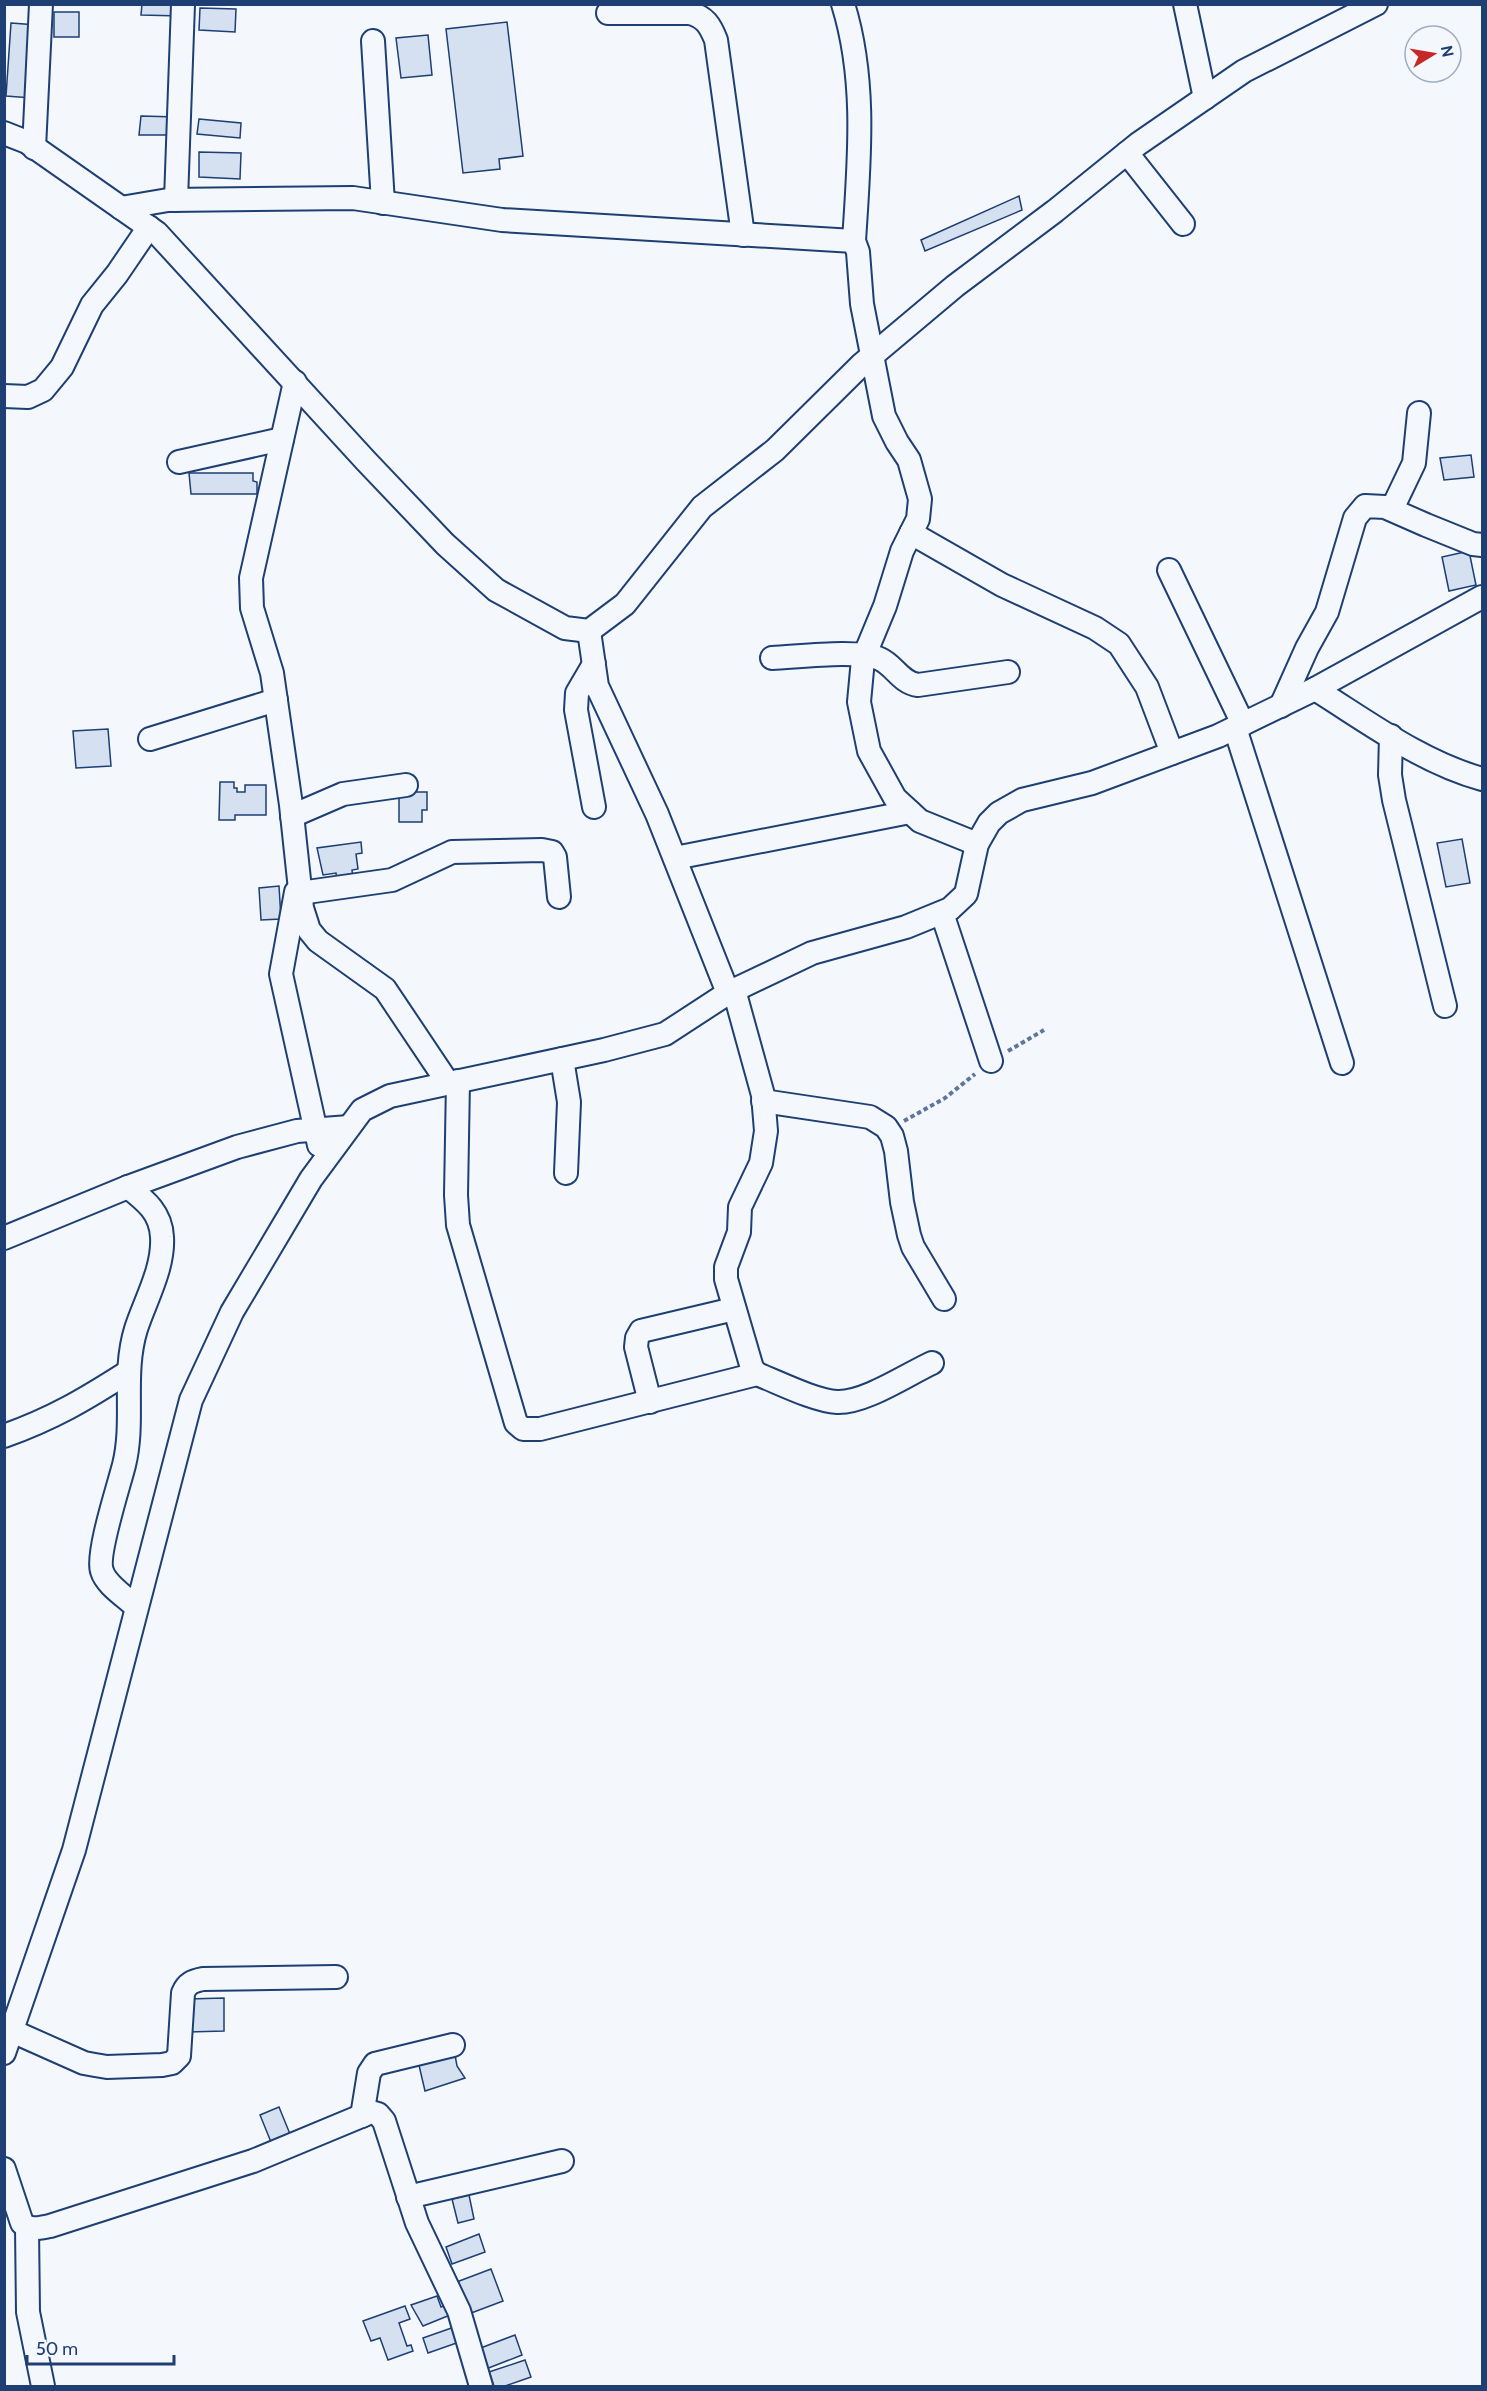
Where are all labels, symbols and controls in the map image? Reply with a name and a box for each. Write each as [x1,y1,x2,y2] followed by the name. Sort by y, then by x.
[1403,24,1463,84] north arrow
[1437,44,1458,59] text: N
[27,2328,174,2366] scale bar
[36,2338,78,2360] text: 50 m

